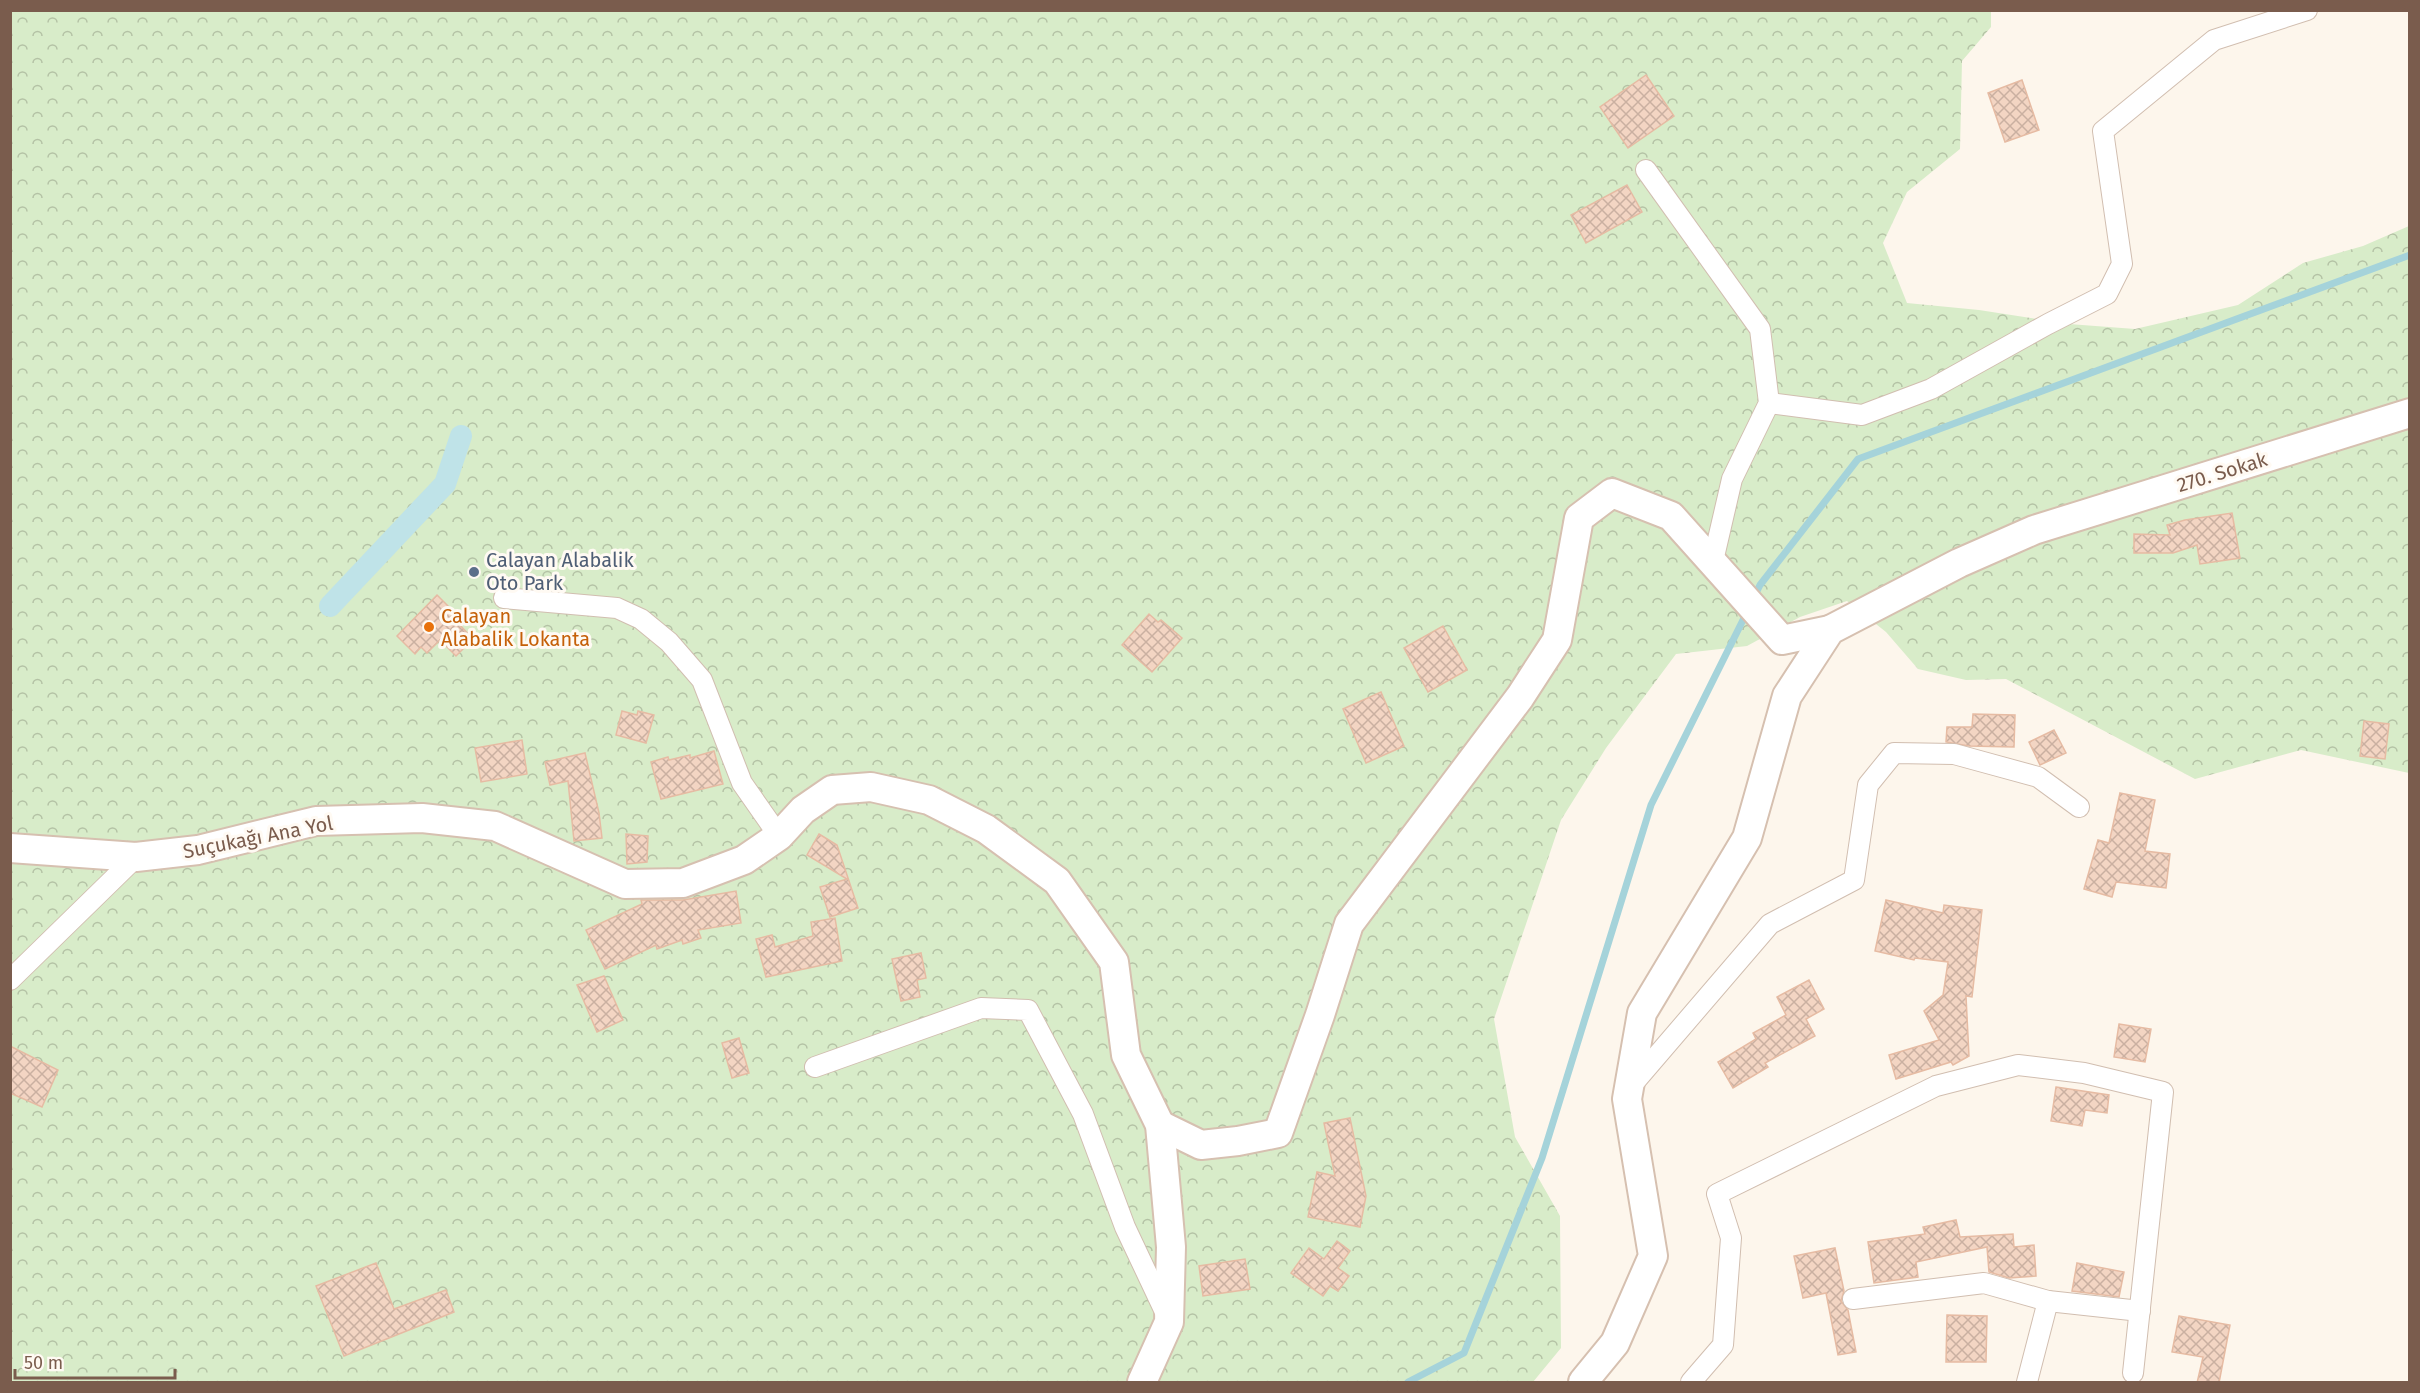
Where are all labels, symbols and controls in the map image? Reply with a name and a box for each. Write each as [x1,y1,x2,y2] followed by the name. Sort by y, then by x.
[2174,447,2271,497] street label: 270. Sokak
[486,548,634,595] place label: Calayan Alabalik Oto Park
[467,565,481,579] marker: Calayan Alabalik Oto Park
[441,604,590,651] place label: Calayan Alabalik Lokanta
[422,620,436,634] marker: Calayan Alabalik Lokanta
[181,811,335,864] street label: Suçukağı Ana Yol
[15,1342,176,1380] scale bar
[24,1352,63,1374] text: 50 m

